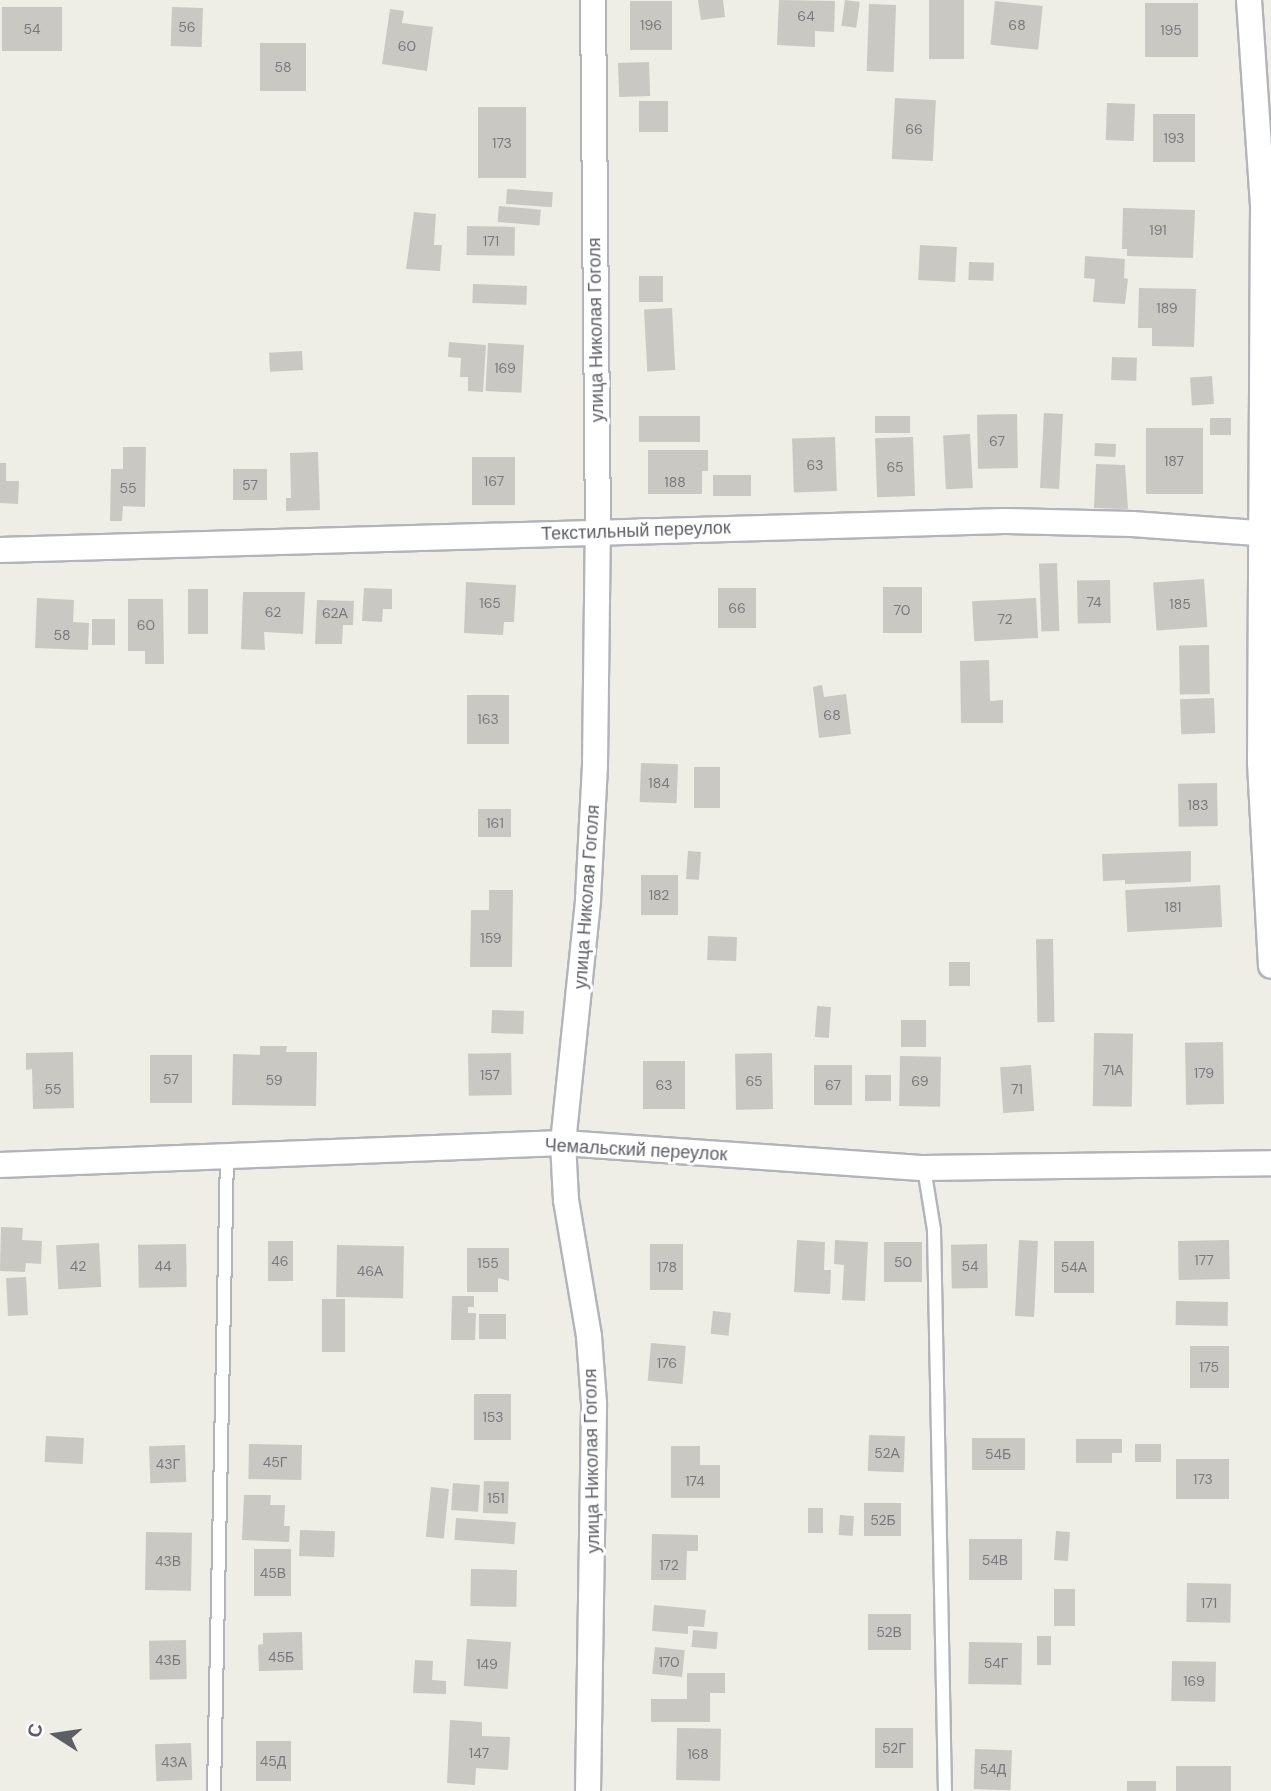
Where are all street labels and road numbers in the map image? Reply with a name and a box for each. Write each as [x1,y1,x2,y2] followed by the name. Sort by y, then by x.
[584,237,608,423] street label: улица Николая Гоголя
[541,517,731,545] street label: Текстильный переулок
[570,804,604,990] street label: улица Николая Гоголя
[544,1134,728,1166] street label: Чемальский переулок
[580,1368,604,1554] street label: улица Николая Гоголя

